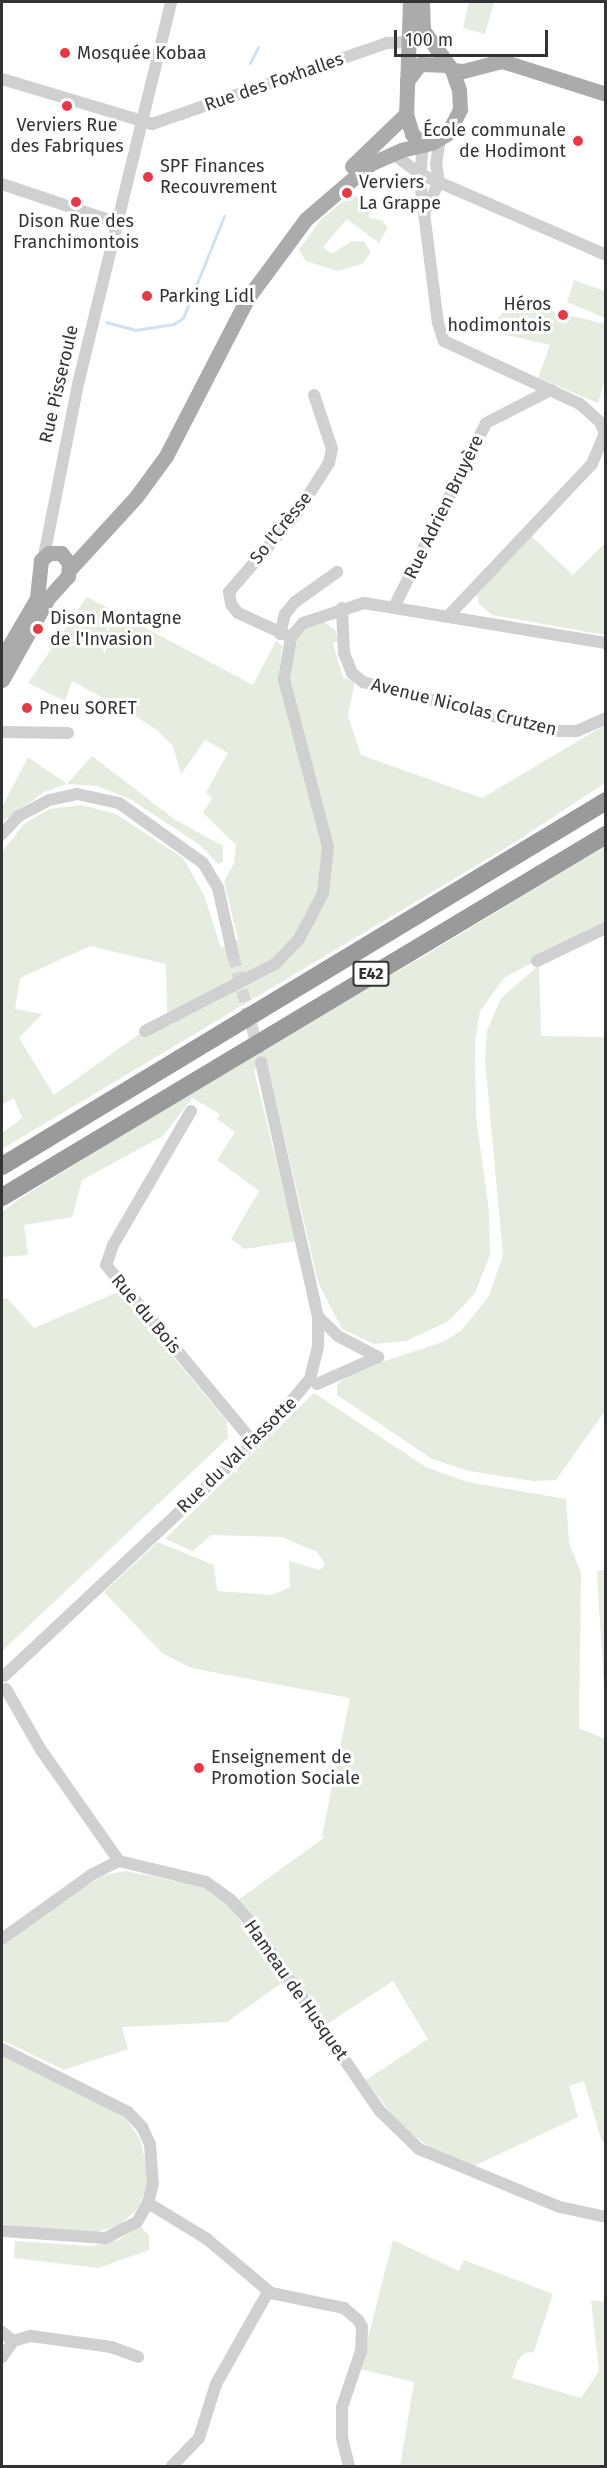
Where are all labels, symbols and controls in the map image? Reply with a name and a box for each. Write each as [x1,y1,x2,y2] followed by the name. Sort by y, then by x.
[397,18,552,56] scale bar
[405,29,453,51] text: 100 m
[77,42,206,64] place label: Mosquée Kobaa
[58,46,72,60] marker: Mosquée Kobaa
[202,48,346,116] street label: Rue des Foxhalles
[60,99,74,113] marker: Verviers Rue des Fabriques
[10,115,124,158] place label: Verviers Rue des Fabriques
[423,120,566,162] place label: École communale de Hodimont
[571,134,585,148] marker: École communale de Hodimont
[160,156,277,198] place label: SPF Finances Recouvrement
[141,170,155,184] marker: SPF Finances Recouvrement
[359,172,441,214] place label: Verviers La Grappe
[340,186,354,200] marker: Verviers La Grappe
[69,195,83,209] marker: Dison Rue des Franchimontois
[13,211,139,254] place label: Dison Rue des Franchimontois
[159,285,254,307] place label: Parking Lidl
[140,289,154,303] marker: Parking Lidl
[447,294,551,336] place label: Héros hodimontois
[556,308,570,322] marker: Héros hodimontois
[35,323,83,445] street label: Rue Pisseroule
[400,432,488,582] street label: Rue Adrien Bruyère
[245,488,317,568] street label: So l'Crèsse
[50,608,182,650] place label: Dison Montagne de l'Invasion
[31,622,45,636] marker: Dison Montagne de l'Invasion
[369,673,559,741] street label: Avenue Nicolas Crutzen
[39,697,137,719] place label: Pneu SORET
[20,701,34,715] marker: Pneu SORET
[352,961,391,987] road number: E42
[107,1270,185,1358] street label: Rue du Bois
[173,1392,301,1518] street label: Rue du Val Fassotte
[211,1747,360,1790] place label: Enseignement de Promotion Sociale
[192,1761,206,1775] marker: Enseignement de Promotion Sociale
[240,1916,352,2064] street label: Hameau de Husquet

